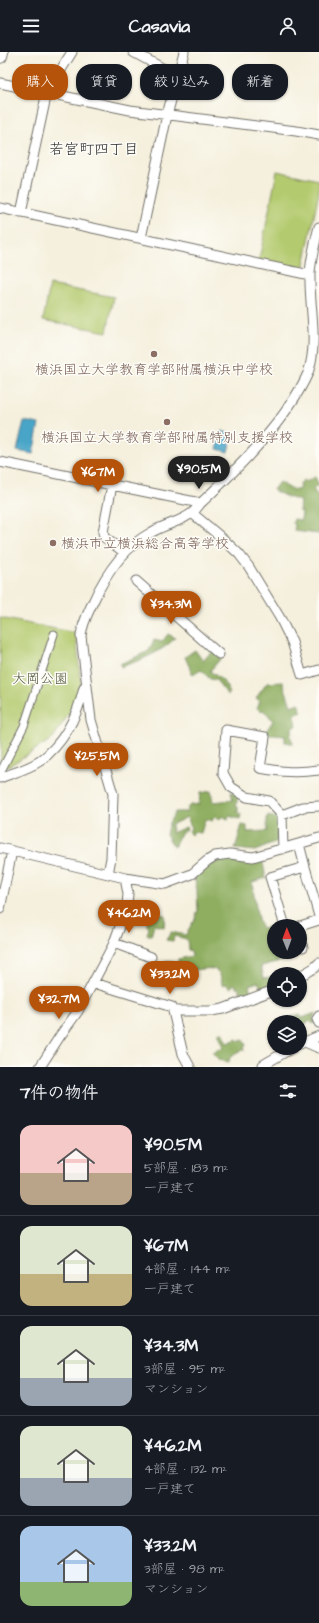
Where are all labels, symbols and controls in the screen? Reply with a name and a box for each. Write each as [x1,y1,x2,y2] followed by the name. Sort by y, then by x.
[129,14,190,39] text: Casavia
[20,15,42,37] icon: menu
[277,15,299,37] icon: person
[12,64,68,100] chip: 購入
[76,64,132,100] chip: 賃貸
[140,64,224,100] chip: 絞り込み
[232,64,288,100] chip: 新着
[49,139,139,160] district label: 若宮町四丁目
[149,349,159,359] marker: 横浜国立大学教育学部附属横浜中学校
[35,360,273,380] place label: 横浜国立大学教育学部附属横浜中学校
[162,417,172,427] marker: 横浜国立大学教育学部附属特別支援学校
[41,428,293,448] place label: 横浜国立大学教育学部附属特別支援学校
[166,456,232,490] pin: ¥90.5M
[74,459,122,493] pin: ¥67M
[177,460,221,478] text: ¥90.5M
[81,463,115,481] text: ¥67M
[61,534,229,554] place label: 横浜市立横浜総合高等学校
[48,538,58,548] marker: 横浜市立横浜総合高等学校
[138,591,204,625] pin: ¥34.3M
[150,595,192,613] text: ¥34.3M
[12,669,68,689] park label: 大岡公園
[64,743,130,777] pin: ¥25.5M
[74,747,120,765] text: ¥25.5M
[96,900,162,934] pin: ¥46.2M
[107,904,151,922] text: ¥46.2M
[267,919,307,959] north arrow
[267,919,307,1055] map controls
[137,961,203,995] pin: ¥33.2M
[150,965,190,983] text: ¥33.2M
[267,967,307,1007] button: locate
[26,986,92,1020] pin: ¥32.7M
[38,990,80,1008] text: ¥32.7M
[267,1015,307,1055] button: layers
[277,1080,299,1102] icon: filters
[20,1081,98,1105] text: 7件の物件
[144,1133,202,1157] text: ¥90.5M
[52,1141,100,1189] icon: home
[144,1159,228,1177] text: 5部屋 · 183 m²
[144,1179,196,1197] text: 一戸建て
[144,1234,188,1258] text: ¥67M
[52,1242,100,1290] icon: home
[144,1260,231,1278] text: 4部屋 · 144 m²
[144,1280,196,1298] text: 一戸建て
[144,1334,198,1358] text: ¥34.3M
[52,1342,100,1390] icon: home
[144,1360,226,1378] text: 3部屋 · 95 m²
[144,1380,208,1398] text: マンション
[144,1434,202,1458] text: ¥46.2M
[52,1442,100,1490] icon: home
[144,1460,227,1478] text: 4部屋 · 132 m²
[144,1480,196,1498] text: 一戸建て
[144,1534,197,1558] text: ¥33.2M
[52,1542,100,1590] icon: home
[144,1560,225,1578] text: 3部屋 · 98 m²
[144,1580,208,1598] text: マンション

